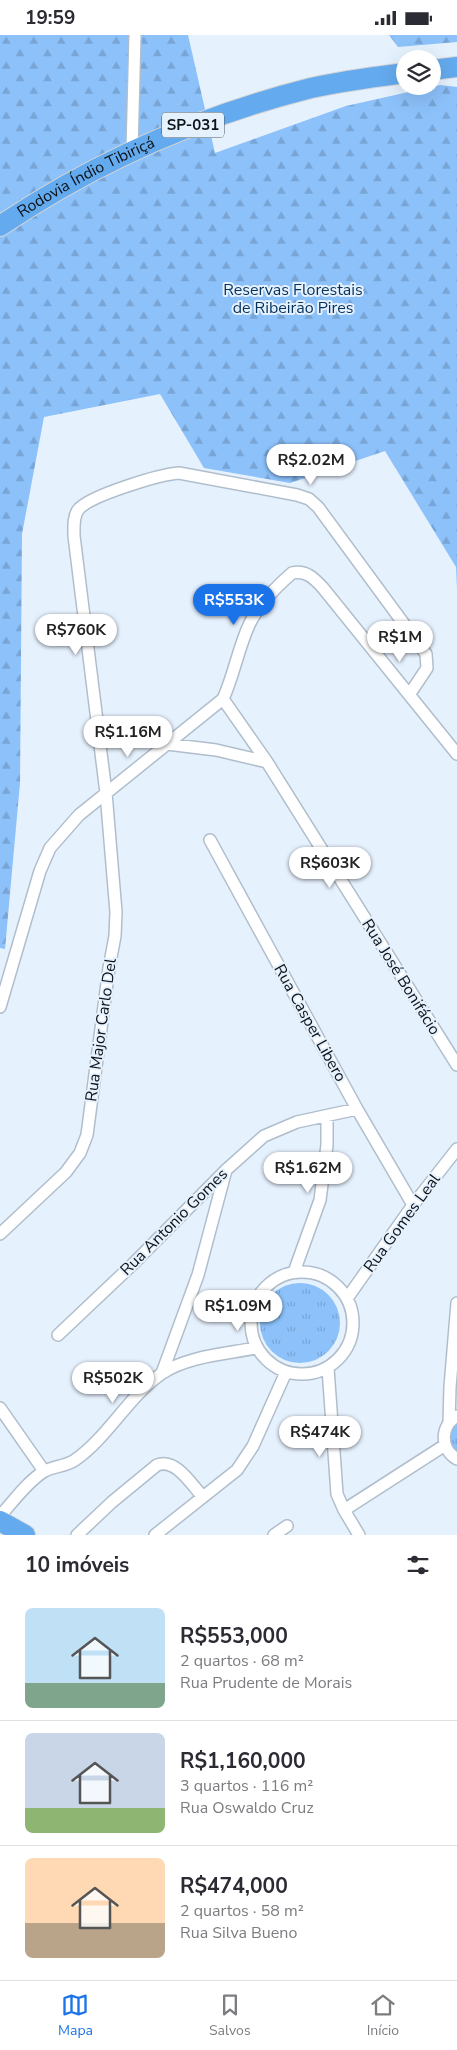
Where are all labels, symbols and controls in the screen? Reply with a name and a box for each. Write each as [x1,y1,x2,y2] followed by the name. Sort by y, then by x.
[25,5,75,31] text: 19:59
[396,50,441,95] map controls
[396,50,441,95] button: layers
[162,113,224,137] road number: SP-031
[13,132,158,223] street label: Rodovia Índio Tibiriçá
[223,279,363,319] park label: Reservas Florestais de Ribeirão Pires
[265,443,357,486] pin: R$2.02M
[277,449,345,471] text: R$2.02M
[193,583,275,626] pin: R$553K
[204,589,264,611] text: R$553K
[35,613,117,656] pin: R$760K
[46,619,106,641] text: R$760K
[370,621,430,663] pin: R$1M
[378,626,422,648] text: R$1M
[82,715,174,758] pin: R$1.16M
[94,721,162,743] text: R$1.16M
[289,847,371,889] pin: R$603K
[300,852,360,874] text: R$603K
[356,915,446,1039] street label: Rua José Bonifácio
[80,957,122,1103] street label: Rua Major Carlo Del
[269,960,352,1086] street label: Rua Casper Libero
[262,1151,354,1194] pin: R$1.62M
[274,1157,342,1179] text: R$1.62M
[115,1163,233,1281] street label: Rua Antonio Gomes
[359,1169,445,1277] street label: Rua Gomes Leal
[192,1289,284,1332] pin: R$1.09M
[204,1295,272,1317] text: R$1.09M
[72,1361,154,1404] pin: R$502K
[83,1367,143,1389] text: R$502K
[279,1415,361,1458] pin: R$474K
[290,1421,350,1443] text: R$474K
[25,1551,129,1579] text: 10 imóveis
[404,1551,432,1579] icon: filters
[180,1622,288,1650] text: R$553,000
[65,1628,125,1688] icon: home
[180,1650,304,1672] text: 2 quartos · 68 m²
[180,1672,352,1694] text: Rua Prudente de Morais
[180,1747,306,1775] text: R$1,160,000
[65,1753,125,1813] icon: home
[180,1775,313,1797] text: 3 quartos · 116 m²
[180,1797,314,1819] text: Rua Oswaldo Cruz
[180,1872,288,1900] text: R$474,000
[65,1878,125,1938] icon: home
[180,1900,304,1922] text: 2 quartos · 58 m²
[180,1922,297,1944] text: Rua Silva Bueno
[58,1991,93,2040] tab: Mapa
[209,1991,251,2040] tab: Salvos
[367,1991,399,2040] tab: Início

